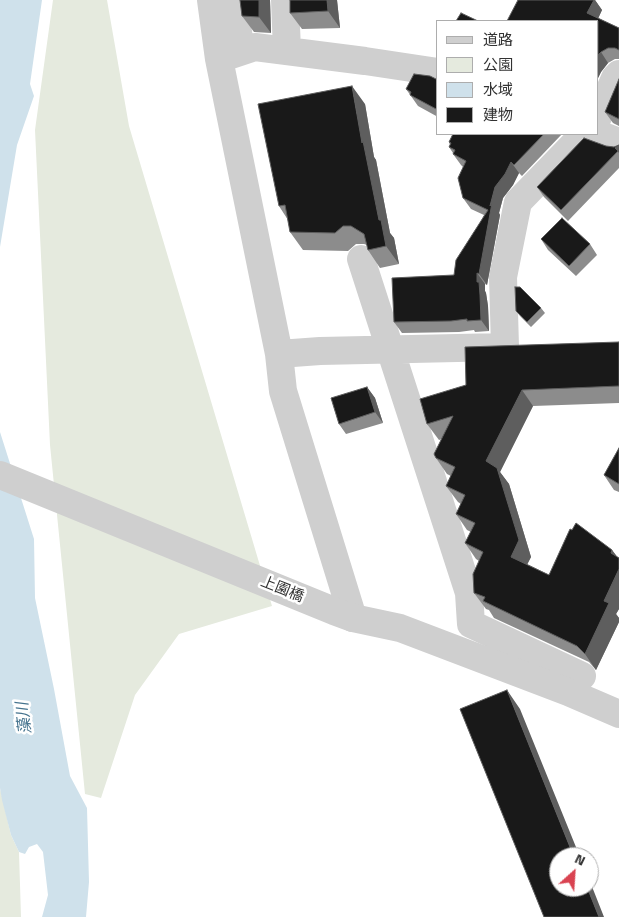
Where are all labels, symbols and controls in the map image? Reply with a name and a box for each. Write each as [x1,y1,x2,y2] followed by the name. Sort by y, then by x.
[436,20,599,135] legend
[483,28,513,51] text: 道路
[483,53,513,76] text: 公園
[483,78,513,101] text: 水域
[483,103,513,126] text: 建物
[258,573,306,607] street label: 上園橋
[14,701,36,735] water label: 藻川
[549,847,599,897] north arrow
[571,847,589,871] text: N

